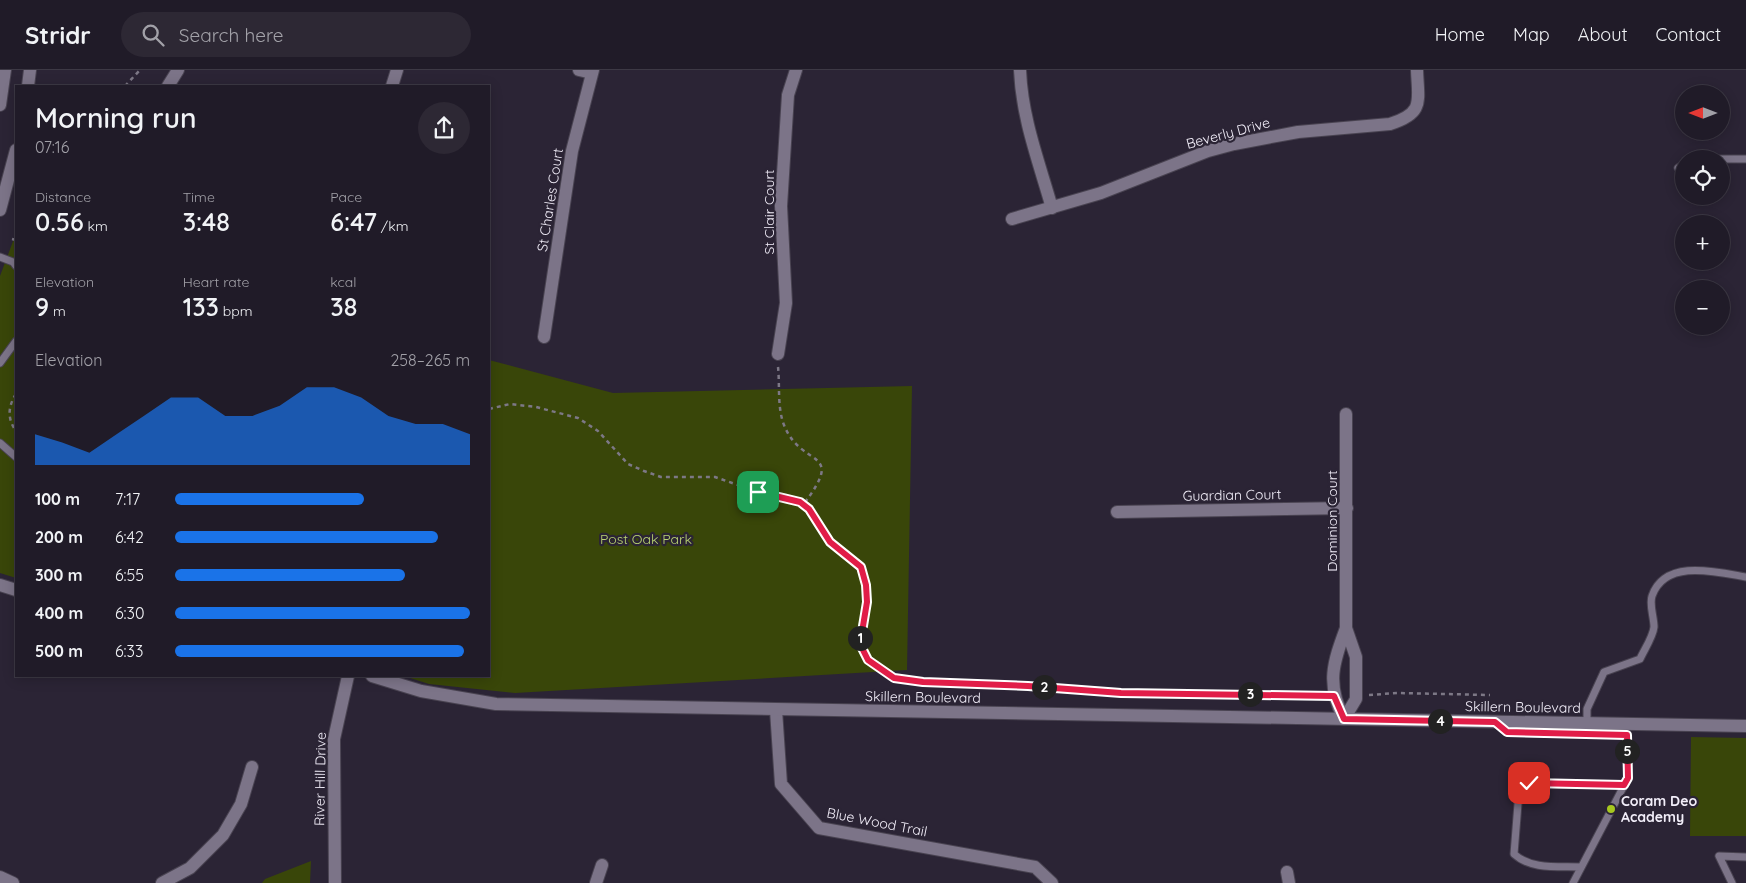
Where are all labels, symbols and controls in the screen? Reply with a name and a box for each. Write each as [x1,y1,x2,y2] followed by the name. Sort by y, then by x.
[121,12,471,57] search box
[25,20,91,50] text: Stridr
[139,21,167,49] icon: search
[179,23,284,47] text: Search here
[1435,23,1485,46] text: Home
[1513,23,1550,46] text: Map
[1578,23,1628,46] text: About
[1656,23,1721,46] text: Contact
[1675,85,1730,140] north arrow
[1675,85,1730,335] map controls
[35,100,196,135] text: Morning run
[418,102,470,154] button: share
[1184,113,1272,153] street label: Beverly Drive
[35,137,69,157] text: 07:16
[533,147,567,253] street label: St Charles Court
[1675,150,1730,205] button: locate
[760,169,778,255] street label: St Clair Court
[35,188,91,206] text: Distance
[183,188,215,206] text: Time
[330,188,362,206] text: Pace
[35,206,84,237] text: 0.56
[183,206,230,237] text: 3:48
[330,206,377,237] text: 6:47
[1675,215,1730,270] button: +
[84,217,108,235] text: km
[377,217,408,235] text: /km
[35,273,94,291] text: Elevation
[183,273,249,291] text: Heart rate
[330,273,356,291] text: kcal
[1675,280,1730,335] button: −
[35,291,49,322] text: 9
[183,291,219,322] text: 133
[330,291,357,322] text: 38
[49,302,66,320] text: m
[219,302,252,320] text: bpm
[35,350,102,370] text: Elevation
[390,350,470,370] text: 258–265 m
[1323,470,1341,572] street label: Dominion Court
[737,471,779,513] pin
[744,478,772,506] icon: arrive
[1182,485,1282,505] street label: Guardian Court
[35,489,80,509] text: 100 m
[115,489,140,509] text: 7:17
[35,527,83,547] text: 200 m
[115,527,144,547] text: 6:42
[600,530,692,548] park label: Post Oak Park
[35,565,82,585] text: 300 m
[115,565,144,585] text: 6:55
[35,603,83,623] text: 400 m
[115,603,145,623] text: 6:30
[848,626,872,650] pin: 1
[858,629,863,647] text: 1
[35,641,83,661] text: 500 m
[115,641,143,661] text: 6:33
[1032,674,1056,700] pin: 2
[1041,678,1048,696] text: 2
[1238,682,1262,706] pin: 3
[1247,685,1254,703] text: 3
[865,687,981,707] street label: Skillern Boulevard
[1465,697,1581,717] street label: Skillern Boulevard
[1428,708,1452,734] pin: 4
[1436,712,1445,730] text: 4
[310,732,330,826] street label: River Hill Drive
[1614,738,1640,764] pin: 5
[1623,742,1632,760] text: 5
[1508,762,1550,804] pin
[1515,769,1543,797] icon: check
[1621,792,1697,826] place label: Coram Deo Academy
[825,803,929,841] street label: Blue Wood Trail
[1605,803,1617,815] marker: Coram Deo Academy

